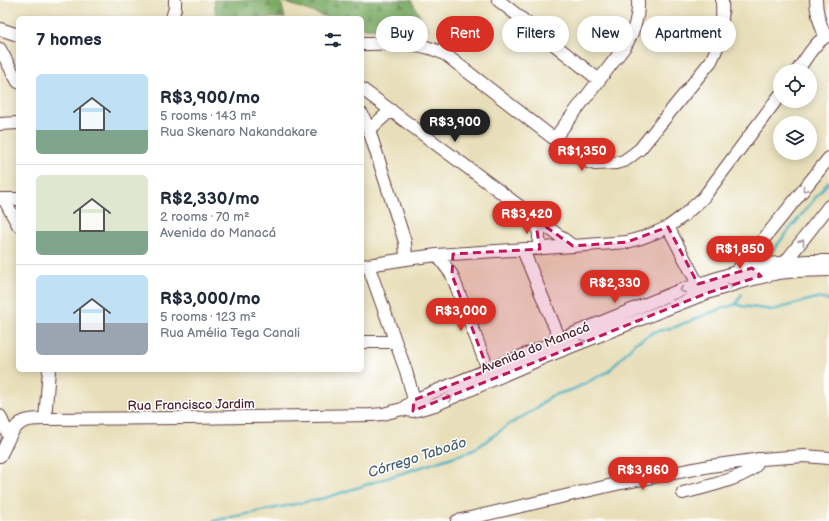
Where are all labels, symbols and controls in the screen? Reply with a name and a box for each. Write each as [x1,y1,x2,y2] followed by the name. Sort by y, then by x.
[376,16,428,52] chip: Buy
[436,16,494,52] chip: Rent
[502,16,569,52] chip: Filters
[577,16,633,52] chip: New
[641,16,736,52] chip: Apartment
[322,29,344,51] icon: filters
[36,30,102,50] text: 7 homes
[773,64,817,160] map controls
[773,64,817,108] button: locate
[160,88,260,108] text: R$3,900/mo
[68,90,116,138] icon: home
[160,108,257,124] text: 5 rooms · 143 m²
[418,109,492,143] pin: R$3,900
[429,114,481,130] text: R$3,900
[773,116,817,160] button: layers
[160,124,317,140] text: Rua Skenaro Nakandakare
[545,138,619,172] pin: R$1,350
[557,143,607,159] text: R$1,350
[802,184,809,192] one-way arrow
[160,189,259,209] text: R$2,330/mo
[68,191,116,239] icon: home
[490,201,564,235] pin: R$3,420
[501,206,553,222] text: R$3,420
[160,209,250,225] text: 2 rooms · 70 m²
[160,225,276,241] text: Avenida do Manacá
[703,236,777,270] pin: R$1,850
[797,239,804,246] one-way arrow
[715,241,765,257] text: R$1,850
[578,270,652,304] pin: R$2,330
[589,275,641,291] text: R$2,330
[726,282,733,290] one-way arrow
[679,285,686,294] one-way arrow
[160,289,260,309] text: R$3,000/mo
[68,291,116,339] icon: home
[424,298,498,332] pin: R$3,000
[435,303,487,319] text: R$3,000
[160,309,256,325] text: 5 rooms · 123 m²
[479,319,592,377] street label: Avenida do Manacá
[160,325,300,341] text: Rua Amélia Tega Canali
[579,339,586,347] one-way arrow
[445,395,453,403] one-way arrow
[127,396,255,414] street label: Rua Francisco Jardim
[366,434,469,481] water label: Córrego Taboão
[606,457,680,491] pin: R$3,860
[617,462,669,478] text: R$3,860

